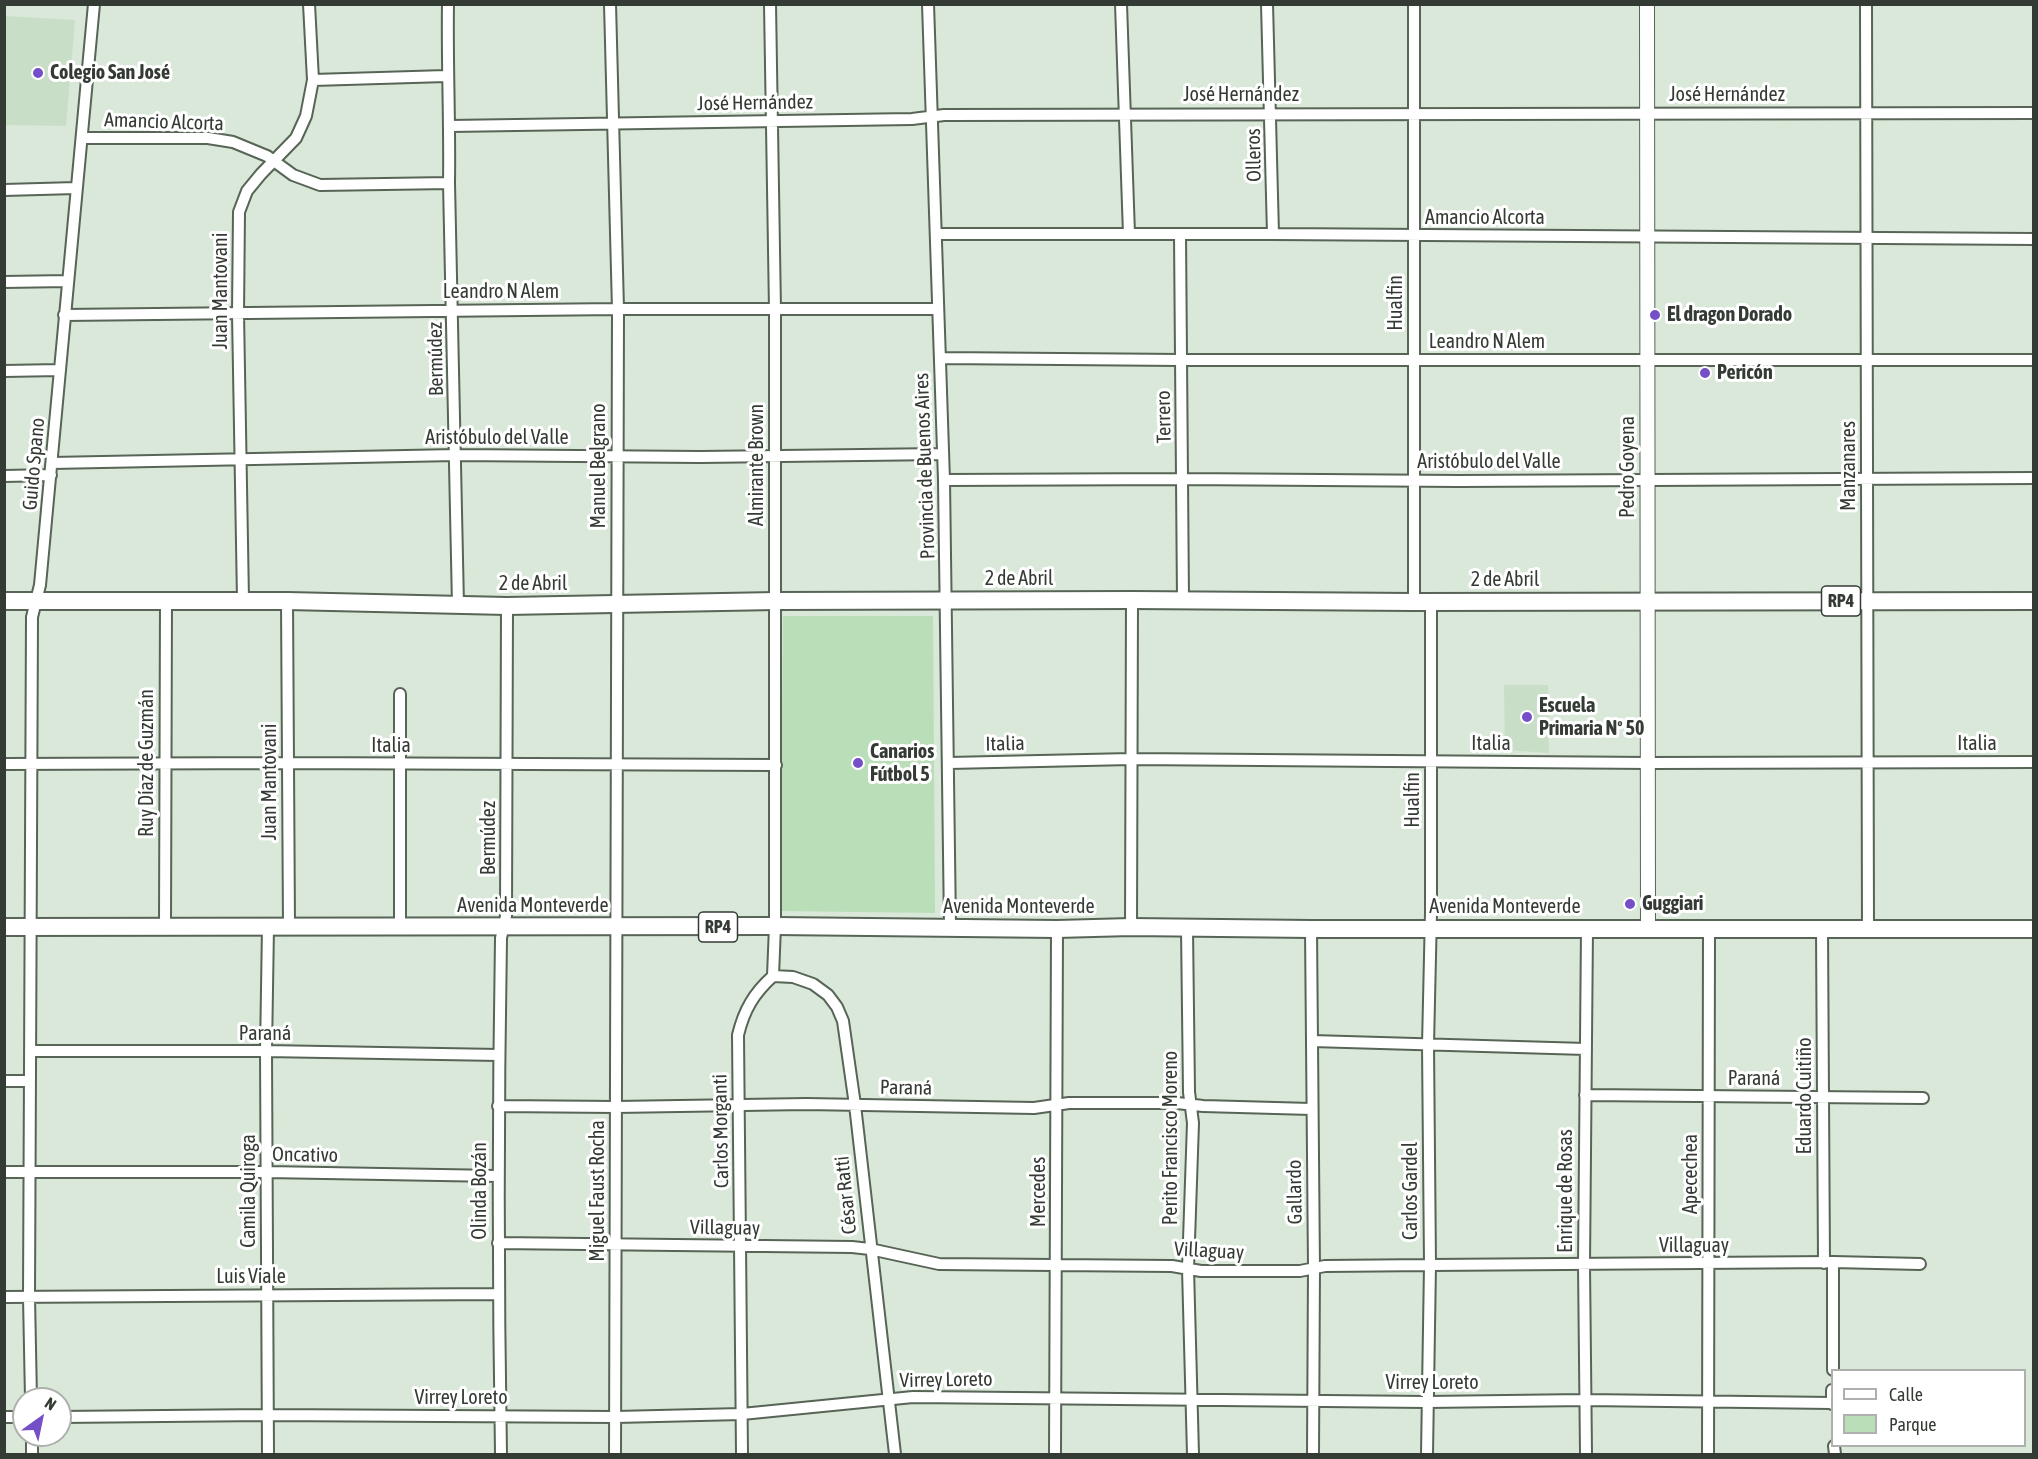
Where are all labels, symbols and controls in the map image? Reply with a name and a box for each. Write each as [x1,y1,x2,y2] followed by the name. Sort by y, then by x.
[50,61,170,85] place label: Colegio San José
[31,66,45,80] marker: Colegio San José
[1183,83,1299,107] street label: José Hernández
[1669,83,1785,107] street label: José Hernández
[697,90,813,116] street label: José Hernández
[104,108,224,136] street label: Amancio Alcorta
[1242,128,1266,182] street label: Olleros
[1425,206,1545,230] street label: Amancio Alcorta
[209,233,233,349] street label: Juan Mantovani
[1384,275,1408,331] street label: Hualfin
[443,280,559,304] street label: Leandro N Alem
[1667,303,1792,327] place label: El dragon Dorado
[1648,308,1662,322] marker: El dragon Dorado
[423,322,449,396] street label: Bermúdez
[1429,330,1545,354] street label: Leandro N Alem
[1717,361,1773,385] place label: Pericón
[1698,366,1712,380] marker: Pericón
[910,372,940,560] street label: Provincia de Buenos Aires
[1152,390,1176,444] street label: Terrero
[587,403,611,529] street label: Manuel Belgrano
[745,404,769,526] street label: Almirante Brown
[1616,416,1640,518] street label: Pedro Goyena
[18,417,50,511] street label: Guido Spano
[1837,421,1861,511] street label: Manzanares
[425,426,569,450] street label: Aristóbulo del Valle
[1417,450,1561,474] street label: Aristóbulo del Valle
[985,567,1053,591] street label: 2 de Abril
[1471,568,1539,592] street label: 2 de Abril
[499,572,567,596] street label: 2 de Abril
[1822,586,1860,616] road number: RP4
[135,689,159,837] street label: Ruy Díaz de Guzmán
[1539,694,1644,741] place label: Escuela Primaria Nº 50
[1520,710,1534,724] marker: Escuela Primaria Nº 50
[258,724,282,840] street label: Juan Mantovani
[985,732,1025,756] street label: Italia
[1471,732,1511,756] street label: Italia
[1957,732,1997,756] street label: Italia
[371,734,411,758] street label: Italia
[870,740,934,787] place label: Canarios Fútbol 5
[851,756,865,770] marker: Canarios Fútbol 5
[1401,772,1425,828] street label: Hualfin
[477,801,501,875] street label: Bermúdez
[1642,892,1703,916] place label: Guggiari
[457,894,609,918] street label: Avenida Monteverde
[943,895,1095,919] street label: Avenida Monteverde
[1429,895,1581,919] street label: Avenida Monteverde
[1623,897,1637,911] marker: Guggiari
[698,912,738,942] road number: RP4
[239,1022,291,1046] street label: Paraná
[1793,1037,1817,1155] street label: Eduardo Cuitiño
[1159,1051,1183,1225] street label: Perito Francisco Moreno
[1728,1067,1780,1091] street label: Paraná
[708,1074,734,1188] street label: Carlos Morganti
[880,1076,932,1100] street label: Paraná
[586,1120,610,1262] street label: Miguel Faust Rocha
[1554,1129,1578,1253] street label: Enrique de Rosas
[237,1134,261,1248] street label: Camila Quiroga
[1679,1134,1703,1214] street label: Apecechea
[272,1142,338,1168] street label: Oncativo
[468,1142,492,1240] street label: Olinda Bozán
[1399,1142,1423,1240] street label: Carlos Gardel
[830,1155,862,1235] street label: César Ratti
[1027,1157,1051,1227] street label: Mercedes
[1282,1160,1308,1224] street label: Gallardo
[690,1215,760,1241] street label: Villaguay
[1659,1234,1729,1258] street label: Villaguay
[1173,1237,1245,1265] street label: Villaguay
[216,1265,286,1289] street label: Luis Viale
[899,1367,993,1393] street label: Virrey Loreto
[1831,1369,2026,1447] legend
[1385,1371,1479,1395] street label: Virrey Loreto
[1889,1384,1923,1405] text: Calle
[414,1386,508,1410] street label: Virrey Loreto
[12,1387,72,1447] north arrow
[42,1393,60,1414] text: N
[1889,1414,1937,1435] text: Parque

